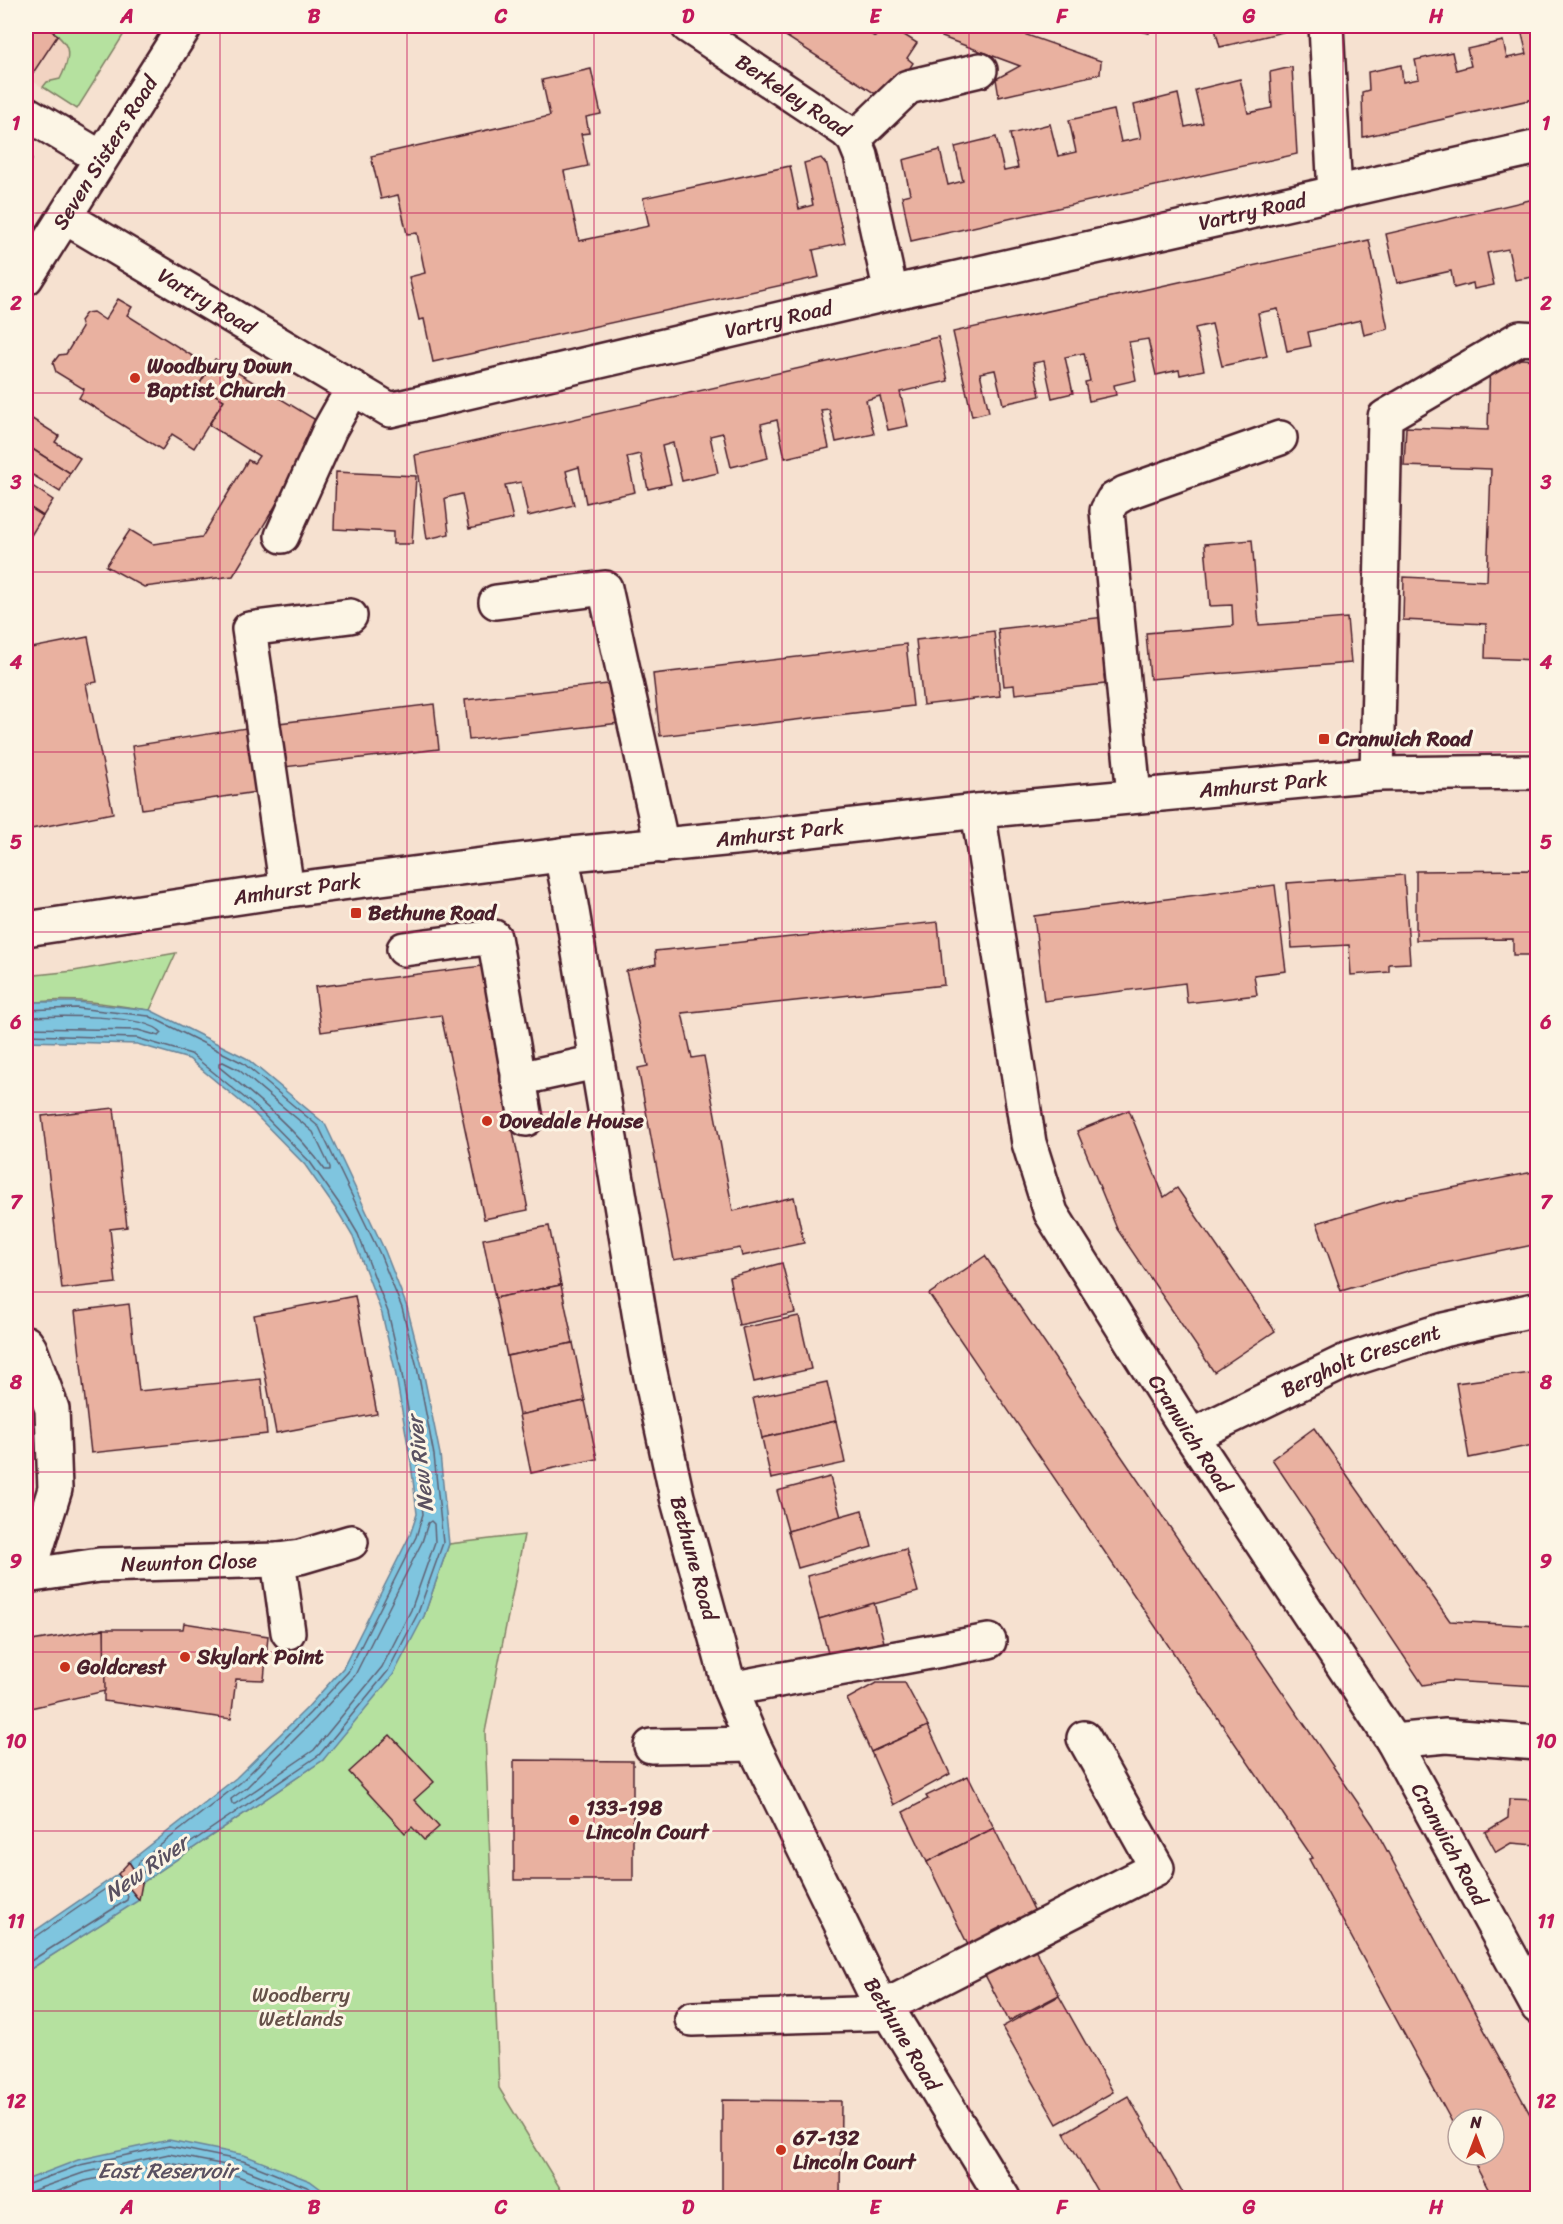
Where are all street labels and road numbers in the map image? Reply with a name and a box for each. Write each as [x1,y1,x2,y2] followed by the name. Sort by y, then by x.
[727,43,860,149] street label: Berkeley Road
[42,66,169,238] street label: Seven Sisters Road
[1195,180,1312,242] street label: Vartry Road
[150,257,265,347] street label: Vartry Road
[721,288,838,350] street label: Vartry Road
[1197,760,1330,809] street label: Amhurst Park
[713,807,847,859] street label: Amhurst Park
[230,862,364,917] street label: Amhurst Park
[1274,1313,1445,1409] street label: Bergholt Crescent
[1137,1366,1244,1503] street label: Cranwich Road
[659,1492,730,1627] street label: Bethune Road
[121,1542,258,1583] street label: Newnton Close
[1400,1776,1499,1915] street label: Cranwich Road
[853,1970,952,2100] street label: Bethune Road

